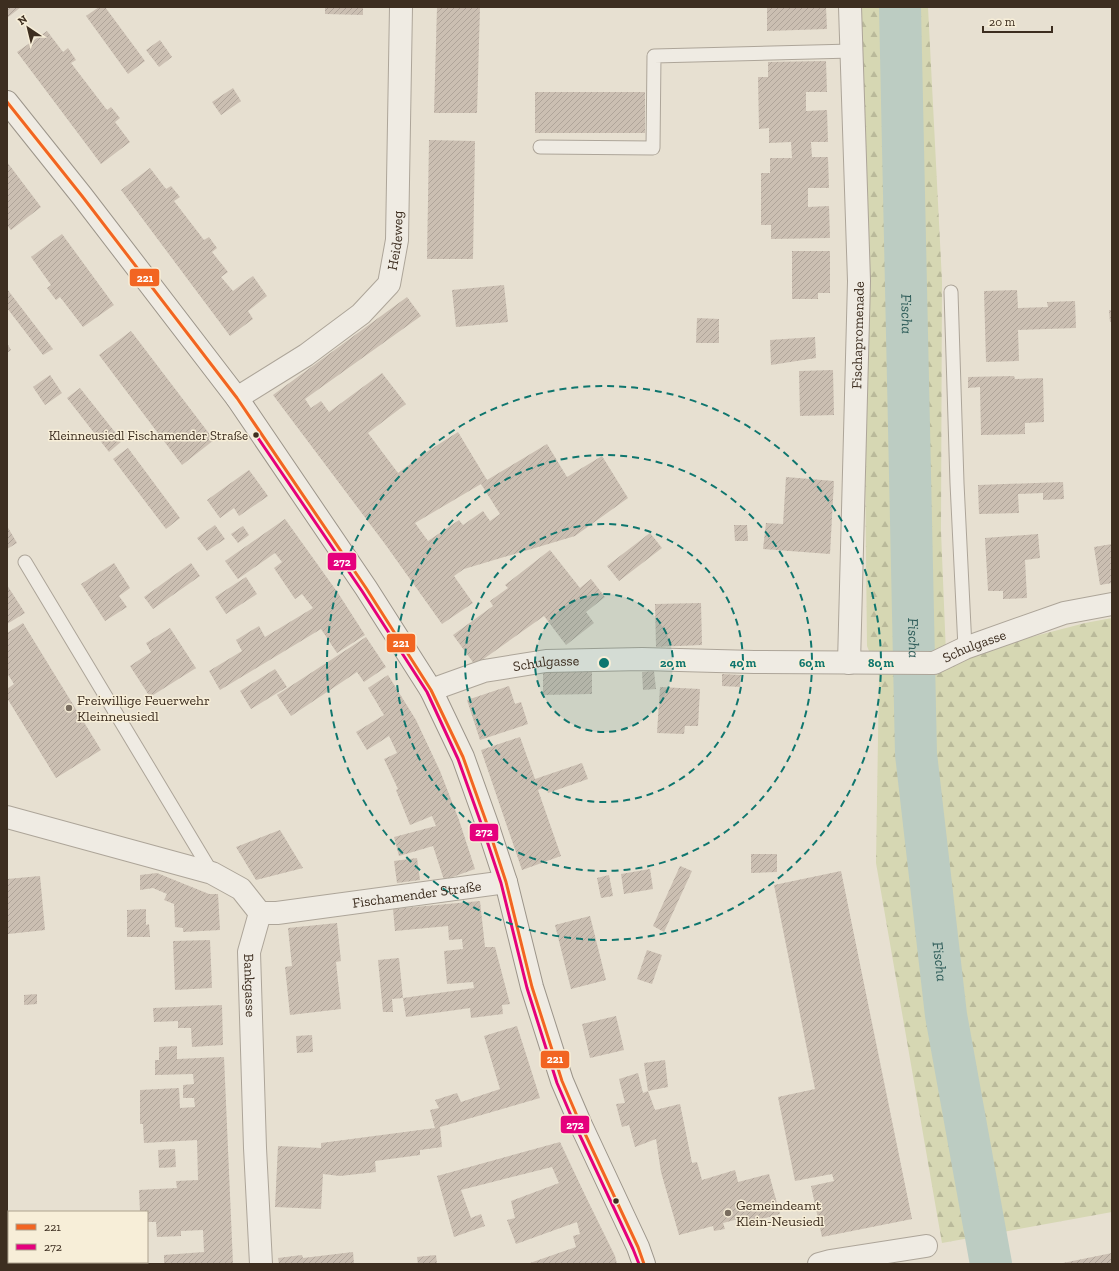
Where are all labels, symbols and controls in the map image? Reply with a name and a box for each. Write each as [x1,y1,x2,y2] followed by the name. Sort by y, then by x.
[8,8,48,48] north arrow
[983,8,1052,34] scale bar
[15,12,30,28] text: N
[989,15,1016,29] text: 20 m
[384,210,407,272] street label: Heideweg
[129,268,160,287] line badge: 221
[137,272,154,285] text: 221
[848,281,868,389] street label: Fischapromenade
[897,294,916,334] water label: Fischa
[49,428,248,443] place label: Kleinneusiedl Fischamender Straße
[251,430,261,440] marker: Kleinneusiedl Fischamender Straße
[327,552,357,571] line badge: 272
[333,556,351,569] text: 272
[904,618,923,658] water label: Fischa
[940,626,1009,667] street label: Schulgasse
[386,633,416,653] line badge: 221
[393,637,410,650] text: 221
[512,652,580,675] street label: Schulgasse
[597,656,611,670] centre of rings
[660,656,687,670] text: 20 m
[730,656,757,670] text: 40 m
[799,656,826,670] text: 60 m
[868,656,895,670] text: 80 m
[77,692,210,725] place label: Freiwillige Feuerwehr Kleinneusiedl
[64,703,74,713] marker: Freiwillige Feuerwehr Kleinneusiedl
[469,823,499,842] line badge: 272
[475,826,493,839] text: 272
[351,877,483,912] street label: Fischamender Straße
[929,941,951,982] water label: Fischa
[240,953,259,1018] street label: Bankgasse
[540,1050,570,1069] line badge: 221
[547,1053,564,1066] text: 221
[560,1115,590,1134] line badge: 272
[566,1119,584,1132] text: 272
[611,1196,621,1206] unlabelled marker
[736,1197,824,1230] place label: Gemeindeamt Klein-Neusiedl
[723,1208,733,1218] marker: Gemeindeamt Klein-Neusiedl
[8,1211,148,1263] legend
[44,1220,61,1234] text: 221
[44,1240,62,1254] text: 272

